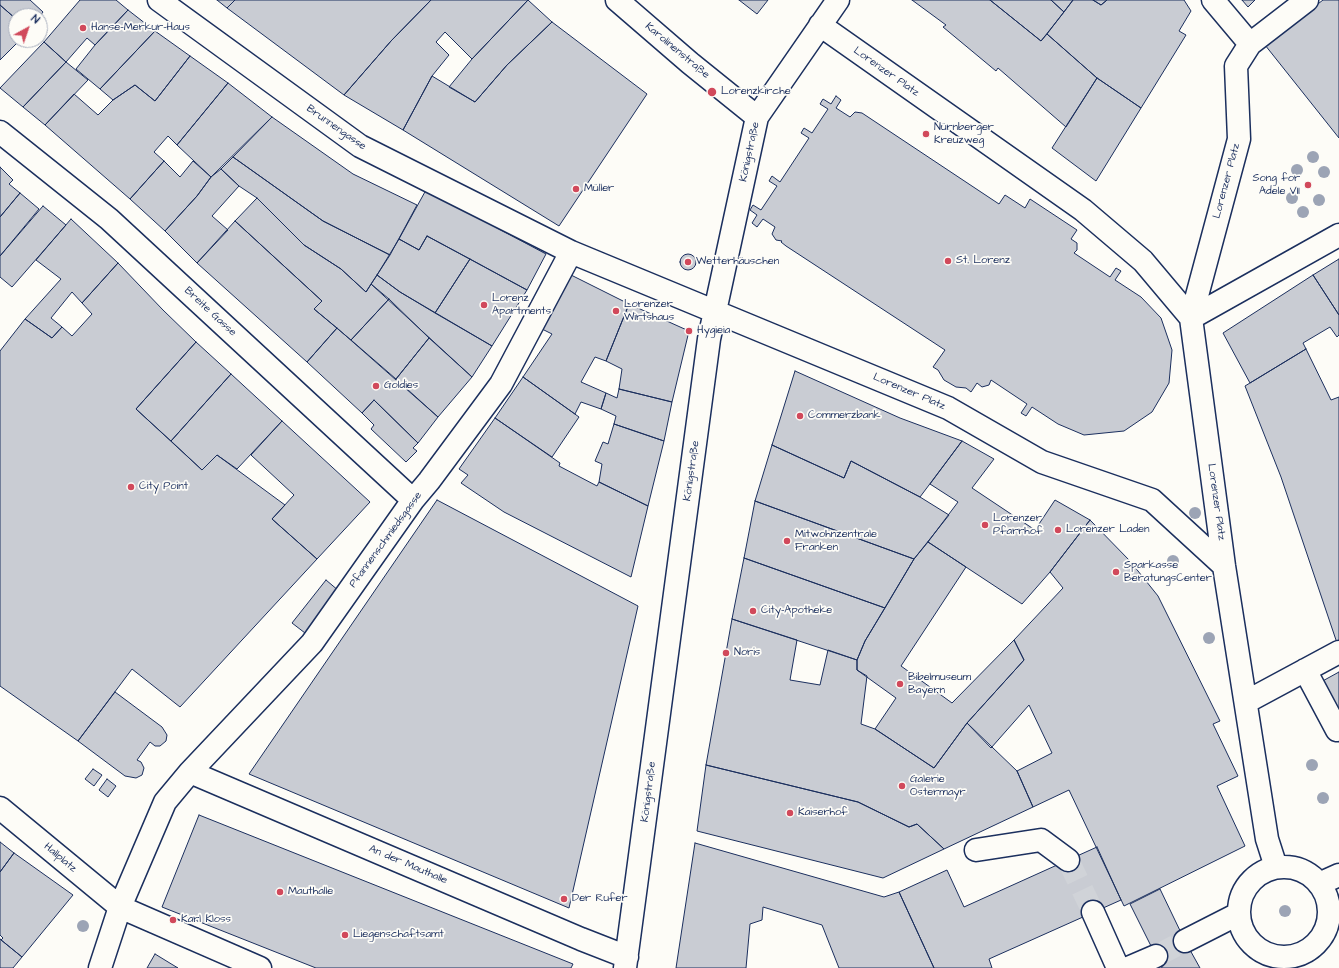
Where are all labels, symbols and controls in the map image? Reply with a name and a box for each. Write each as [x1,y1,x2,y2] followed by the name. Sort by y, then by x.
[8,8,48,48] north arrow
[28,11,43,27] text: N
[642,20,712,82] street label: Karolinenstraße
[91,21,190,35] place label: Hanse-Merkur-Haus
[78,23,88,33] marker: Hanse-Merkur-Haus
[851,44,921,100] street label: Lorenzer Platz
[721,85,791,99] place label: Lorenzkirche
[706,86,718,98] marker: Lorenzkirche
[303,102,369,154] street label: Brunnengasse
[737,121,763,183] street label: Königstraße
[934,121,994,147] place label: Nürnberger Kreuzweg
[921,129,931,139] marker: Nürnberger Kreuzweg
[1211,142,1243,220] street label: Lorenzer Platz
[1252,172,1300,198] place label: Song for Adele VII
[1303,180,1313,190] marker: Song for Adele VII
[584,182,614,196] place label: Müller
[571,184,581,194] marker: Müller
[956,254,1010,268] place label: St. Lorenz
[696,255,779,269] place label: Wetterhäuschen
[943,256,953,266] marker: St. Lorenz
[683,257,693,267] marker: Wetterhäuschen
[181,284,239,340] street label: Breite Gasse
[492,292,551,318] place label: Lorenz Apartments
[624,298,674,324] place label: Lorenzer Wirtshaus
[479,300,489,310] marker: Lorenz Apartments
[611,306,621,316] marker: Lorenzer Wirtshaus
[697,324,730,338] place label: Hygieia
[684,326,694,336] marker: Hygieia
[871,371,947,413] street label: Lorenzer Platz
[384,379,418,393] place label: Goldies
[371,381,381,391] marker: Goldies
[808,409,881,423] place label: Commerzbank
[795,411,805,421] marker: Commerzbank
[681,440,703,502] street label: Königstraße
[1204,463,1228,541] street label: Lorenzer Platz
[139,480,188,494] place label: City Point
[126,482,136,492] marker: City Point
[347,490,425,590] street label: Pfannenschmiedsgasse
[993,512,1042,538] place label: Lorenzer Pfarrhof
[980,520,990,530] marker: Lorenzer Pfarrhof
[1066,523,1149,537] place label: Lorenzer Laden
[1053,525,1063,535] marker: Lorenzer Laden
[795,528,877,554] place label: Mitwohnzentrale Franken
[782,536,792,546] marker: Mitwohnzentrale Franken
[1124,559,1212,585] place label: Sparkasse BeratungsCenter
[1111,567,1121,577] marker: Sparkasse BeratungsCenter
[761,604,832,618] place label: City-Apotheke
[748,606,758,616] marker: City-Apotheke
[734,646,760,660] place label: Noris
[721,648,731,658] marker: Noris
[908,671,971,697] place label: Bibelmuseum Bayern
[895,679,905,689] marker: Bibelmuseum Bayern
[639,761,659,823] street label: Königstraße
[910,773,966,799] place label: Galerie Ostermayr
[897,781,907,791] marker: Galerie Ostermayr
[798,806,848,820] place label: Kaiserhof
[785,808,795,818] marker: Kaiserhof
[41,840,79,876] street label: Hallplatz
[367,842,449,888] street label: An der Mauthalle
[288,885,333,899] place label: Mauthalle
[275,887,285,897] marker: Mauthalle
[572,892,628,906] place label: Der Rufer
[559,894,569,904] marker: Der Rufer
[181,913,231,927] place label: Karl Kloss
[168,915,178,925] marker: Karl Kloss
[353,928,444,942] place label: Liegenschaftsamt
[340,930,350,940] marker: Liegenschaftsamt

